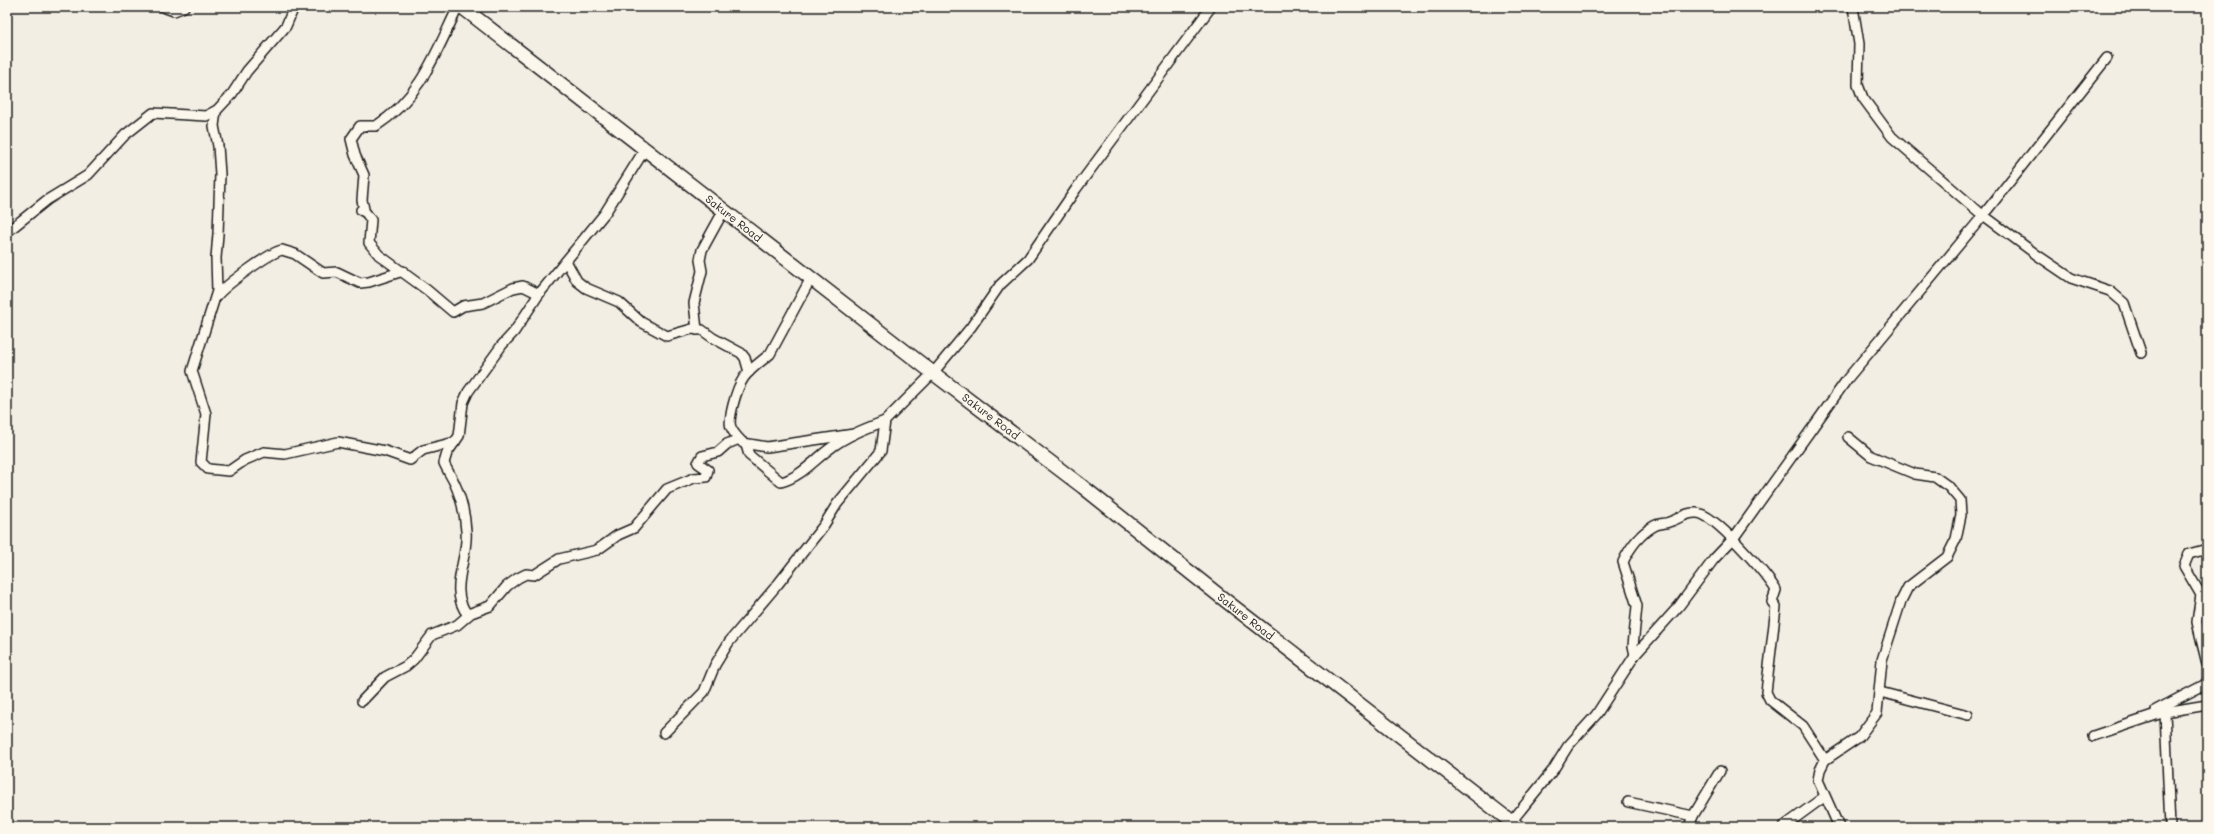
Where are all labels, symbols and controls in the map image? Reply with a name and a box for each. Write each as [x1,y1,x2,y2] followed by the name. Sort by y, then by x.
[703,191,765,245] street label: Sakure Road
[959,390,1023,443] street label: Sakure Road
[1215,589,1277,643] street label: Sakure Road

